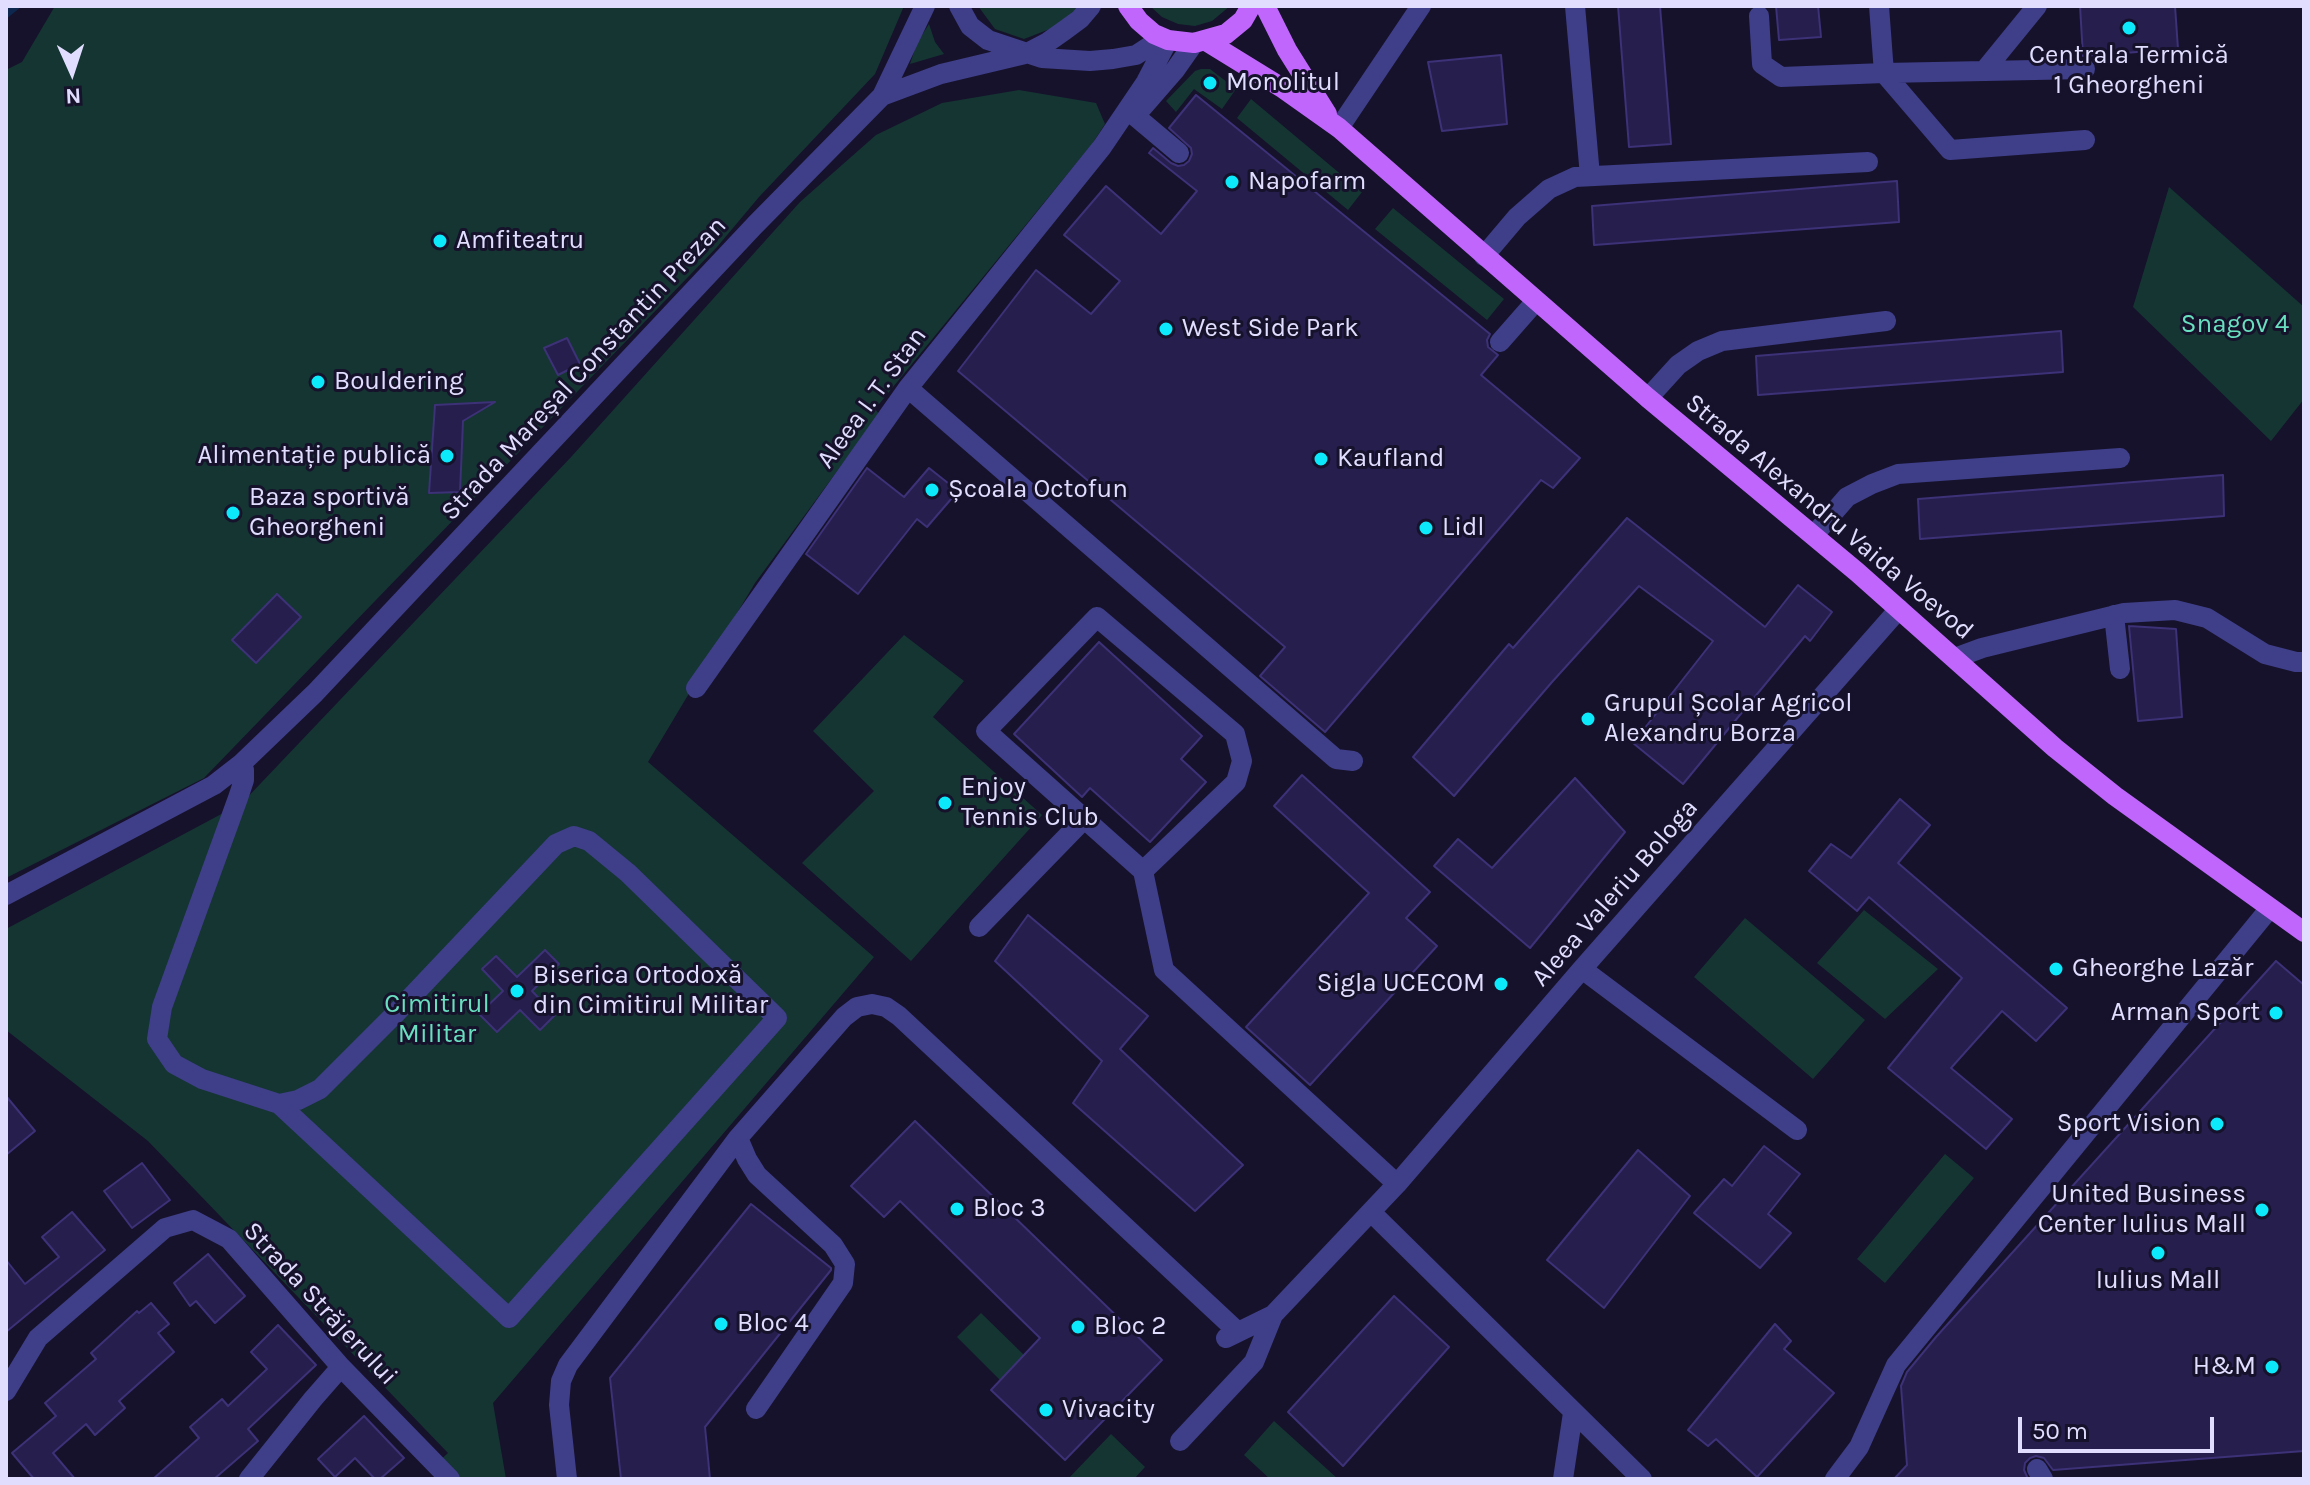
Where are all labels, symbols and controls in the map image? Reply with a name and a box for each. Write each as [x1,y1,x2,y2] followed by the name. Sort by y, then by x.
[2120,19,2138,37] marker: Centrala Termică 1 Gheorgheni
[32,32,112,112] north arrow
[2029,40,2229,102] place label: Centrala Termică 1 Gheorgheni
[1226,67,1340,99] place label: Monolitul
[1201,74,1219,92] marker: Monolitul
[65,83,82,109] text: N
[1248,166,1366,198] place label: Napofarm
[1223,173,1241,191] marker: Napofarm
[435,211,733,527] street label: Strada Mareșal Constantin Prezan
[456,225,584,257] place label: Amfiteatru
[431,232,449,250] marker: Amfiteatru
[2181,309,2289,341] park label: Snagov 4
[1182,313,1359,345] place label: West Side Park
[1157,320,1175,338] marker: West Side Park
[810,321,934,475] street label: Aleea I. T. Stan
[334,366,464,398] place label: Bouldering
[309,373,327,391] marker: Bouldering
[1679,387,1979,647] street label: Strada Alexandru Vaida Voevod
[197,440,431,472] place label: Alimentație publică
[1337,443,1444,475] place label: Kaufland
[438,447,456,465] marker: Alimentație publică
[1312,450,1330,468] marker: Kaufland
[948,474,1128,506] place label: Școala Octofun
[923,481,941,499] marker: Școala Octofun
[249,482,410,544] place label: Baza sportivă Gheorgheni
[224,504,242,522] marker: Baza sportivă Gheorgheni
[1442,512,1485,544] place label: Lidl
[1417,519,1435,537] marker: Lidl
[1604,688,1852,750] place label: Grupul Școlar Agricol Alexandru Borza
[1579,710,1597,728] marker: Grupul Școlar Agricol Alexandru Borza
[961,772,1099,834] place label: Enjoy Tennis Club
[1525,793,1705,993] street label: Aleea Valeriu Bologa
[936,794,954,812] marker: Enjoy Tennis Club
[2072,953,2253,985] place label: Gheorghe Lazăr
[533,960,768,1022] place label: Biserica Ortodoxă din Cimitirul Militar
[2047,960,2065,978] marker: Gheorghe Lazăr
[1317,968,1485,1000] place label: Sigla UCECOM
[1492,975,1510,993] marker: Sigla UCECOM
[508,982,526,1000] marker: Biserica Ortodoxă din Cimitirul Militar
[384,989,490,1050] park label: Cimitirul Militar
[2111,997,2260,1029] place label: Arman Sport
[2267,1004,2285,1022] marker: Arman Sport
[2057,1108,2201,1140] place label: Sport Vision
[2208,1115,2226,1133] marker: Sport Vision
[2038,1179,2246,1240] place label: United Business Center Iulius Mall
[973,1193,1046,1225] place label: Bloc 3
[948,1200,966,1218] marker: Bloc 3
[2253,1201,2271,1219] marker: United Business Center Iulius Mall
[236,1216,404,1392] street label: Strada Străjerului
[2149,1244,2167,1262] marker: Iulius Mall
[2096,1265,2220,1297] place label: Iulius Mall
[737,1308,809,1340] place label: Bloc 4
[1094,1311,1166,1343] place label: Bloc 2
[712,1315,730,1333] marker: Bloc 4
[1069,1318,1087,1336] marker: Bloc 2
[2193,1351,2256,1383] place label: H&M
[2263,1358,2281,1376] marker: H&M
[1062,1394,1155,1426] place label: Vivacity
[1037,1401,1055,1419] marker: Vivacity
[2022,1401,2218,1451] scale bar
[2032,1417,2088,1445] text: 50 m

